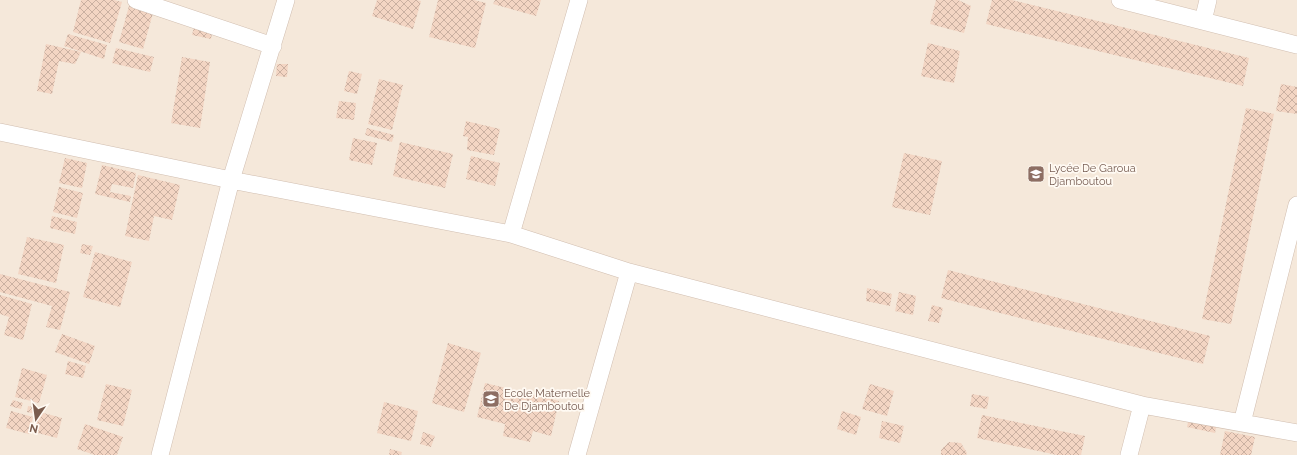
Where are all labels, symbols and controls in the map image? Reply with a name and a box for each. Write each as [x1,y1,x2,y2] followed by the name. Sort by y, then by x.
[1049,162,1136,188] place label: Lycée De Garoua Djamboutou
[1026,164,1046,184] school or university icon: Lycée De Garoua Djamboutou
[504,387,591,413] place label: Ecole Maternelle De Djamboutou
[481,389,501,409] school or university icon: Ecole Maternelle De Djamboutou
[16,399,56,439] north arrow
[28,421,39,436] text: N

